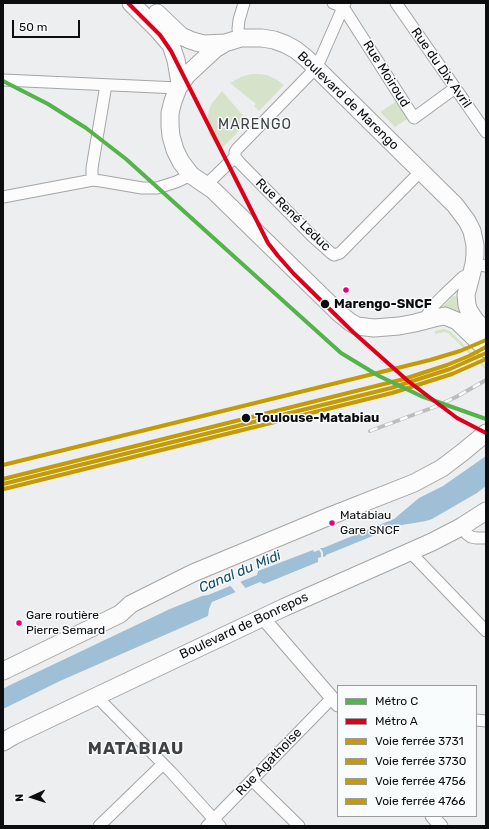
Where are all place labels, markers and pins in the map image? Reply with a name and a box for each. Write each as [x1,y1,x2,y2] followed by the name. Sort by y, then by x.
[341,285,351,295] unlabelled marker
[334,296,432,312] place label: Marengo-SNCF
[319,298,331,310] marker: Marengo-SNCF
[255,410,379,426] place label: Toulouse-Matabiau
[240,412,252,424] marker: Toulouse-Matabiau
[340,509,400,537] place label: Matabiau Gare SNCF
[327,518,337,528] marker: Matabiau Gare SNCF
[26,609,105,637] place label: Gare routière Pierre Semard
[14,618,24,628] marker: Gare routière Pierre Semard

